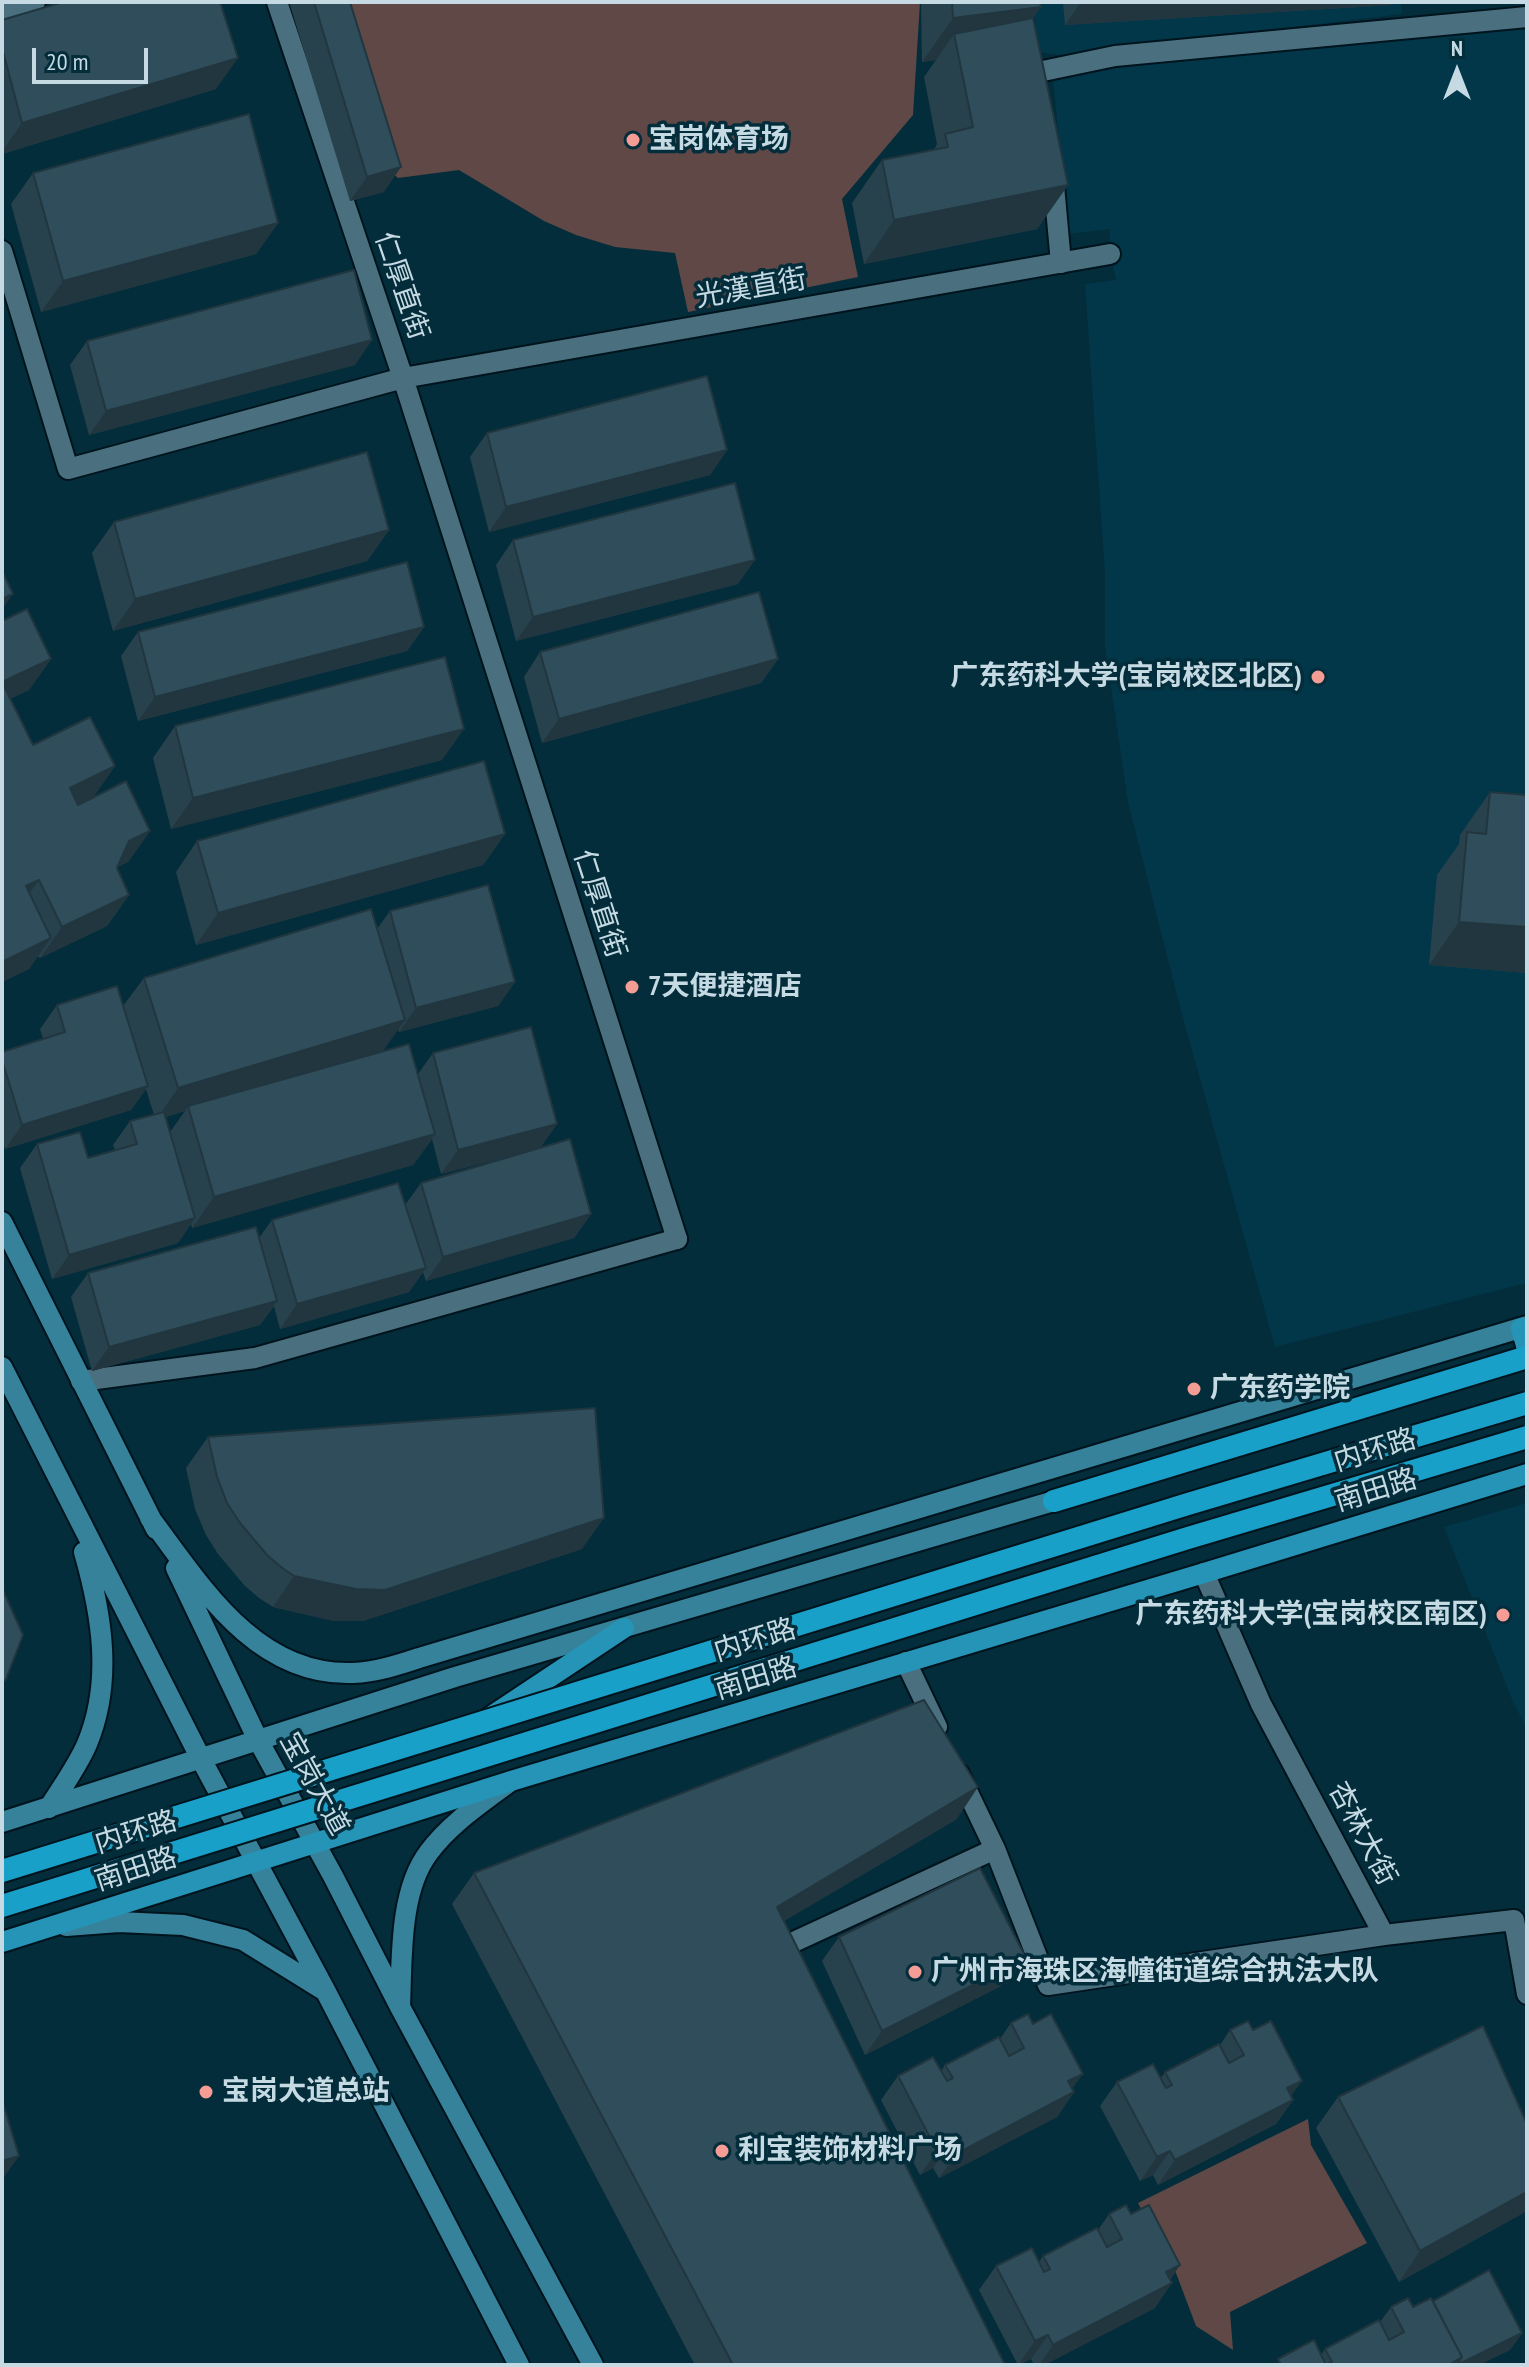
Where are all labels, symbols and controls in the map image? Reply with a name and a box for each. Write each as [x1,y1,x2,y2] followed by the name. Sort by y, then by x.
[36,32,152,82] scale bar
[1417,32,1497,112] north arrow
[1451,34,1463,62] text: N
[46,46,88,77] text: 20 m
[649,123,789,157] place label: 宝岗体育场
[624,131,642,149] marker: 宝岗体育场
[367,228,435,344] street label: 仁厚直街
[693,263,809,315] street label: 光漢直街
[950,660,1302,694] place label: 广东药科大学(宝岗校区北区)
[1309,668,1327,686] marker: 广东药科大学(宝岗校区北区)
[566,846,632,962] street label: 仁厚直街
[648,970,801,1004] place label: 7天便捷酒店
[623,978,641,996] marker: 7天便捷酒店
[1210,1372,1350,1406] place label: 广东药学院
[1185,1380,1203,1398] marker: 广东药学院
[1330,1423,1420,1479] street label: 内环路
[1331,1463,1421,1519] street label: 南田路
[1135,1598,1487,1632] place label: 广东药科大学(宝岗校区南区)
[1494,1606,1512,1624] marker: 广东药科大学(宝岗校区南区)
[710,1613,800,1669] street label: 内环路
[711,1651,801,1707] street label: 南田路
[272,1727,356,1841] street label: 宝岗大道
[1321,1777,1403,1891] street label: 杏林大街
[91,1805,181,1861] street label: 内环路
[91,1841,181,1899] street label: 南田路
[931,1955,1379,1989] place label: 广州市海珠区海幢街道综合执法大队
[906,1963,924,1981] marker: 广州市海珠区海幢街道综合执法大队
[222,2075,390,2109] place label: 宝岗大道总站
[197,2083,215,2101] marker: 宝岗大道总站
[738,2134,962,2168] place label: 利宝装饰材料广场
[713,2142,731,2160] marker: 利宝装饰材料广场

